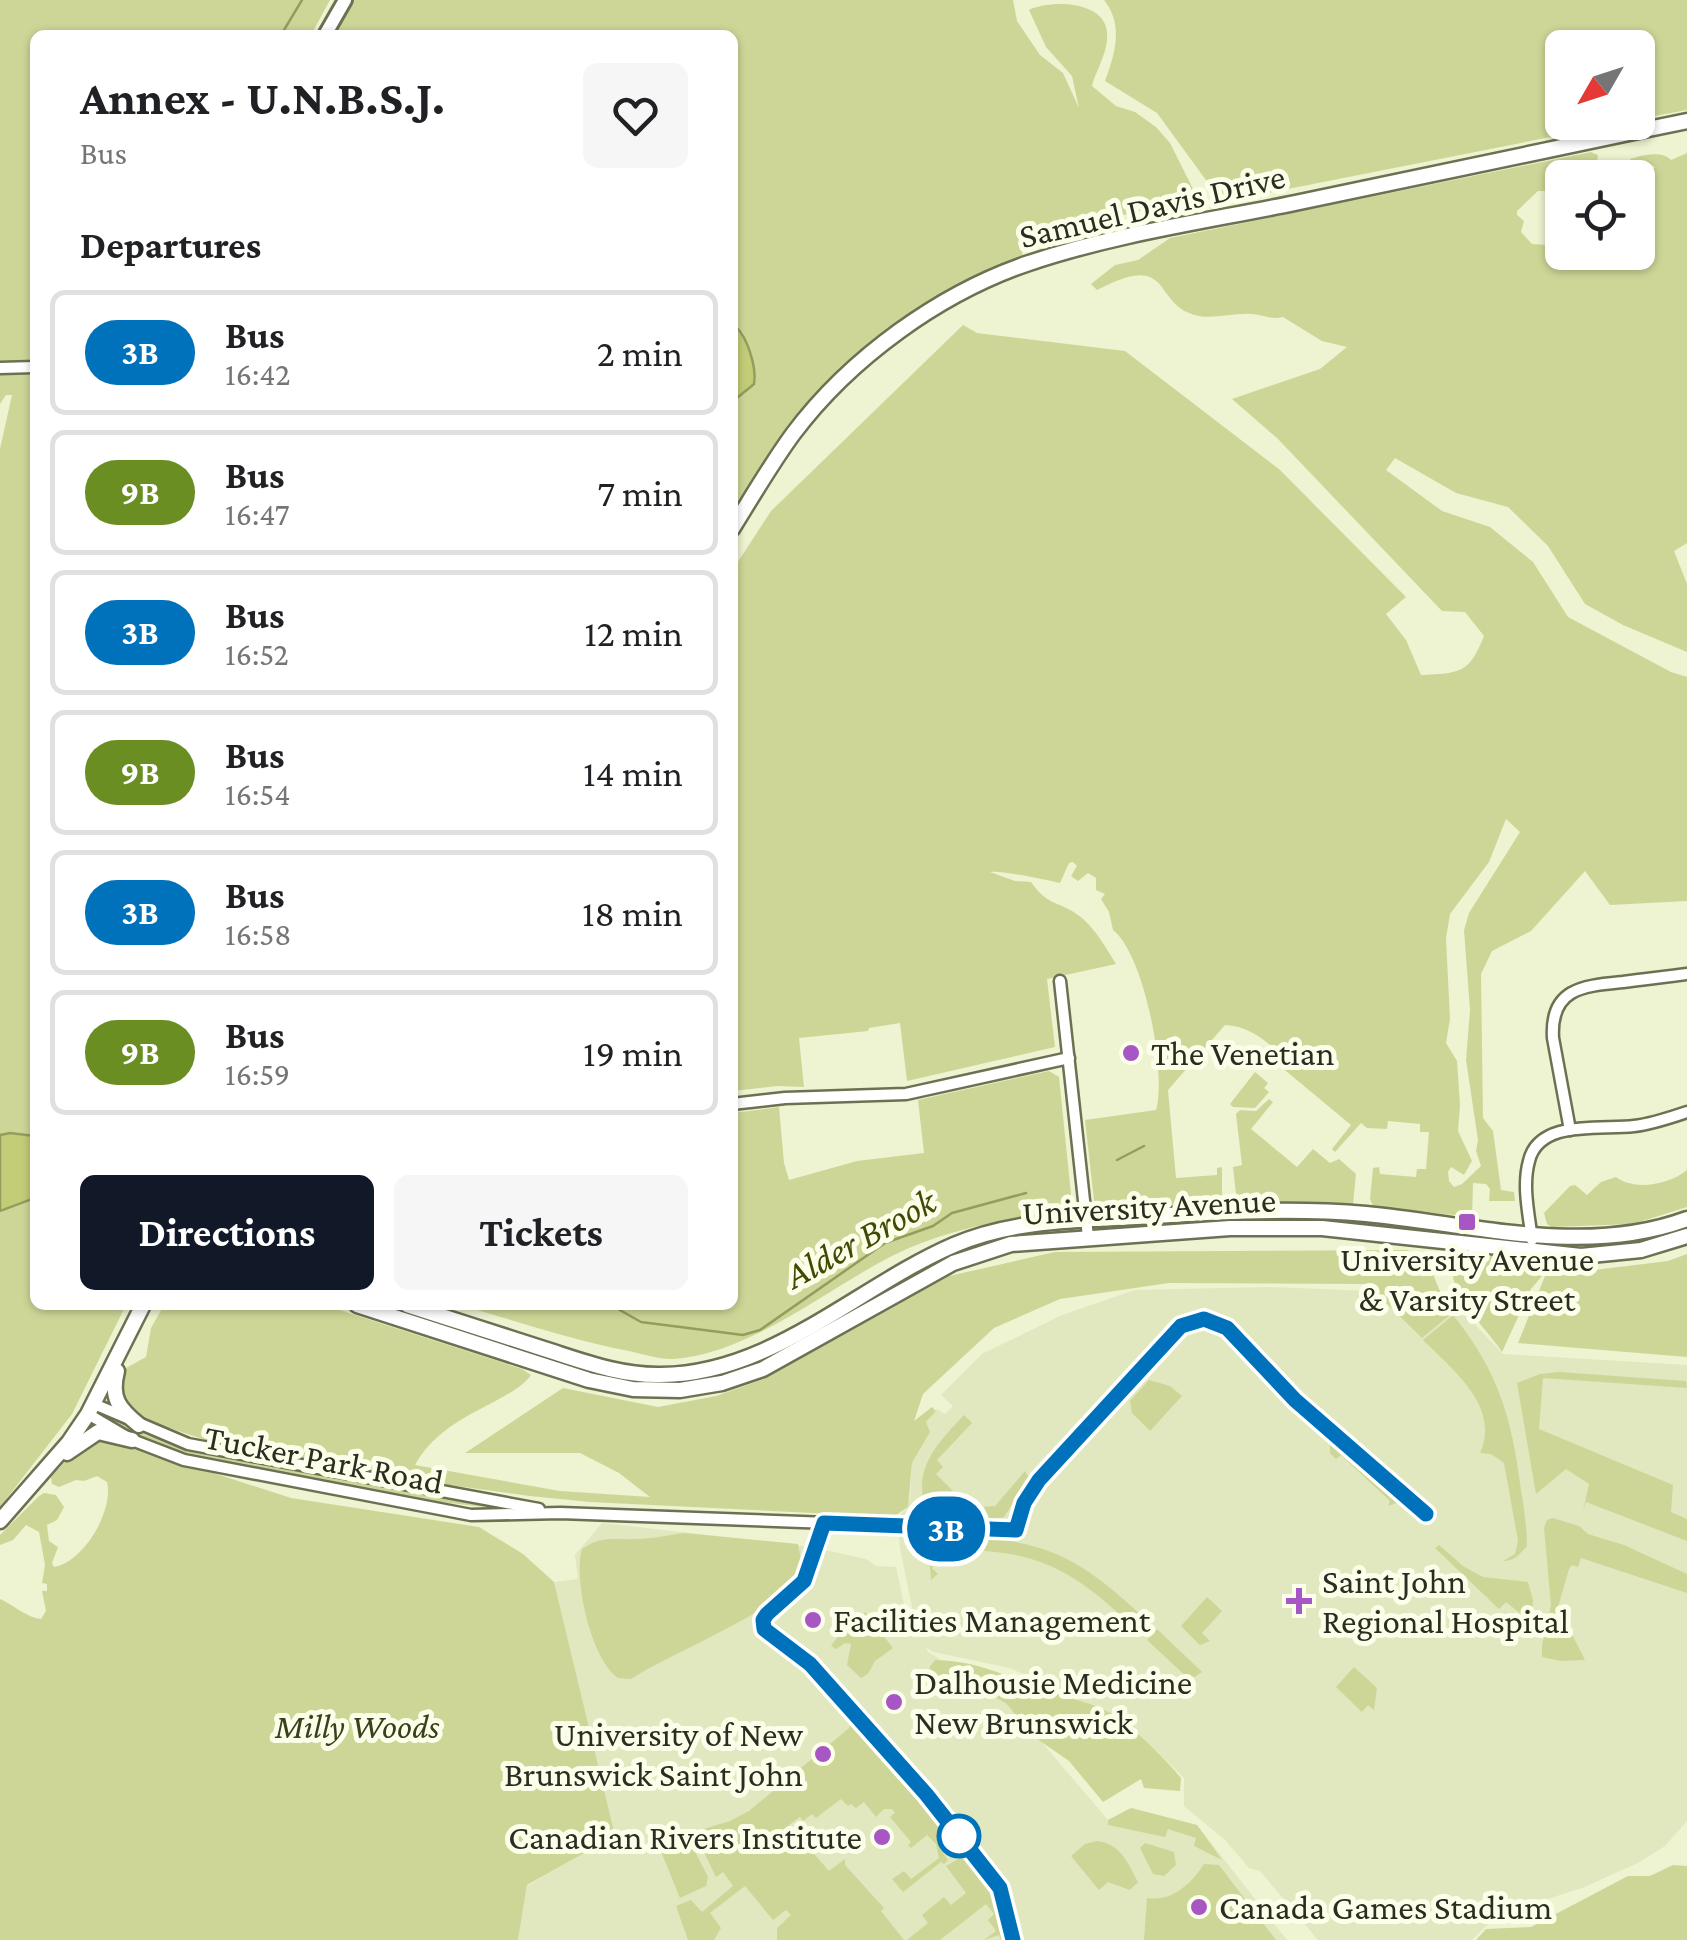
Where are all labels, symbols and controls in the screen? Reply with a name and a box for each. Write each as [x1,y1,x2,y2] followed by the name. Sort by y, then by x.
[1545,30,1655,140] north arrow
[1545,30,1655,270] map controls
[583,63,688,168] button: heart
[80,71,445,124] text: Annex - U.N.B.S.J.
[80,135,127,171] text: Bus
[1015,157,1289,256] street label: Samuel Davis Drive
[1545,160,1655,270] button: locate
[80,224,261,266] text: Departures
[225,314,284,356] text: Bus
[597,332,683,374] text: 2 min
[121,333,159,372] text: 3B
[225,356,290,392] text: 16:42
[225,454,284,496] text: Bus
[597,472,683,514] text: 7 min
[120,473,160,512] text: 9B
[225,496,290,532] text: 16:47
[225,594,284,636] text: Bus
[584,612,683,654] text: 12 min
[121,613,159,652] text: 3B
[225,636,289,672] text: 16:52
[225,734,284,776] text: Bus
[583,752,683,794] text: 14 min
[120,753,160,792] text: 9B
[225,776,291,812] text: 16:54
[225,874,284,916] text: Bus
[582,892,683,934] text: 18 min
[121,893,159,932] text: 3B
[225,916,292,952] text: 16:58
[225,1014,284,1056] text: Bus
[583,1032,683,1074] text: 19 min
[120,1033,160,1072] text: 9B
[1151,1034,1335,1073] place label: The Venetian
[1120,1042,1142,1064] marker: The Venetian
[225,1056,290,1092] text: 16:59
[80,1175,374,1290] button: Directions
[394,1175,688,1290] button: Tickets
[775,1179,944,1298] water label: Alder Brook
[1021,1180,1277,1233] street label: University Avenue
[1456,1211,1478,1233] marker: University Avenue & Varsity Street
[1340,1240,1594,1319] place label: University Avenue & Varsity Street
[201,1417,447,1502] street label: Tucker Park Road
[901,1496,991,1562] line badge: 3B
[927,1510,965,1549] text: 3B
[1322,1562,1569,1641] place label: Saint John Regional Hospital
[1286,1588,1312,1614] marker: Saint John Regional Hospital
[833,1601,1151,1640] place label: Facilities Management
[802,1609,824,1631] marker: Facilities Management
[914,1663,1192,1742] place label: Dalhousie Medicine New Brunswick
[883,1691,905,1713] marker: Dalhousie Medicine New Brunswick
[274,1707,439,1746] park label: Milly Woods
[504,1715,803,1794] place label: University of New Brunswick Saint John
[812,1743,834,1765] marker: University of New Brunswick Saint John
[938,1815,980,1857] unlabelled marker
[508,1818,862,1857] place label: Canadian Rivers Institute
[871,1826,893,1848] marker: Canadian Rivers Institute
[1219,1888,1552,1927] place label: Canada Games Stadium
[1188,1896,1210,1918] marker: Canada Games Stadium

